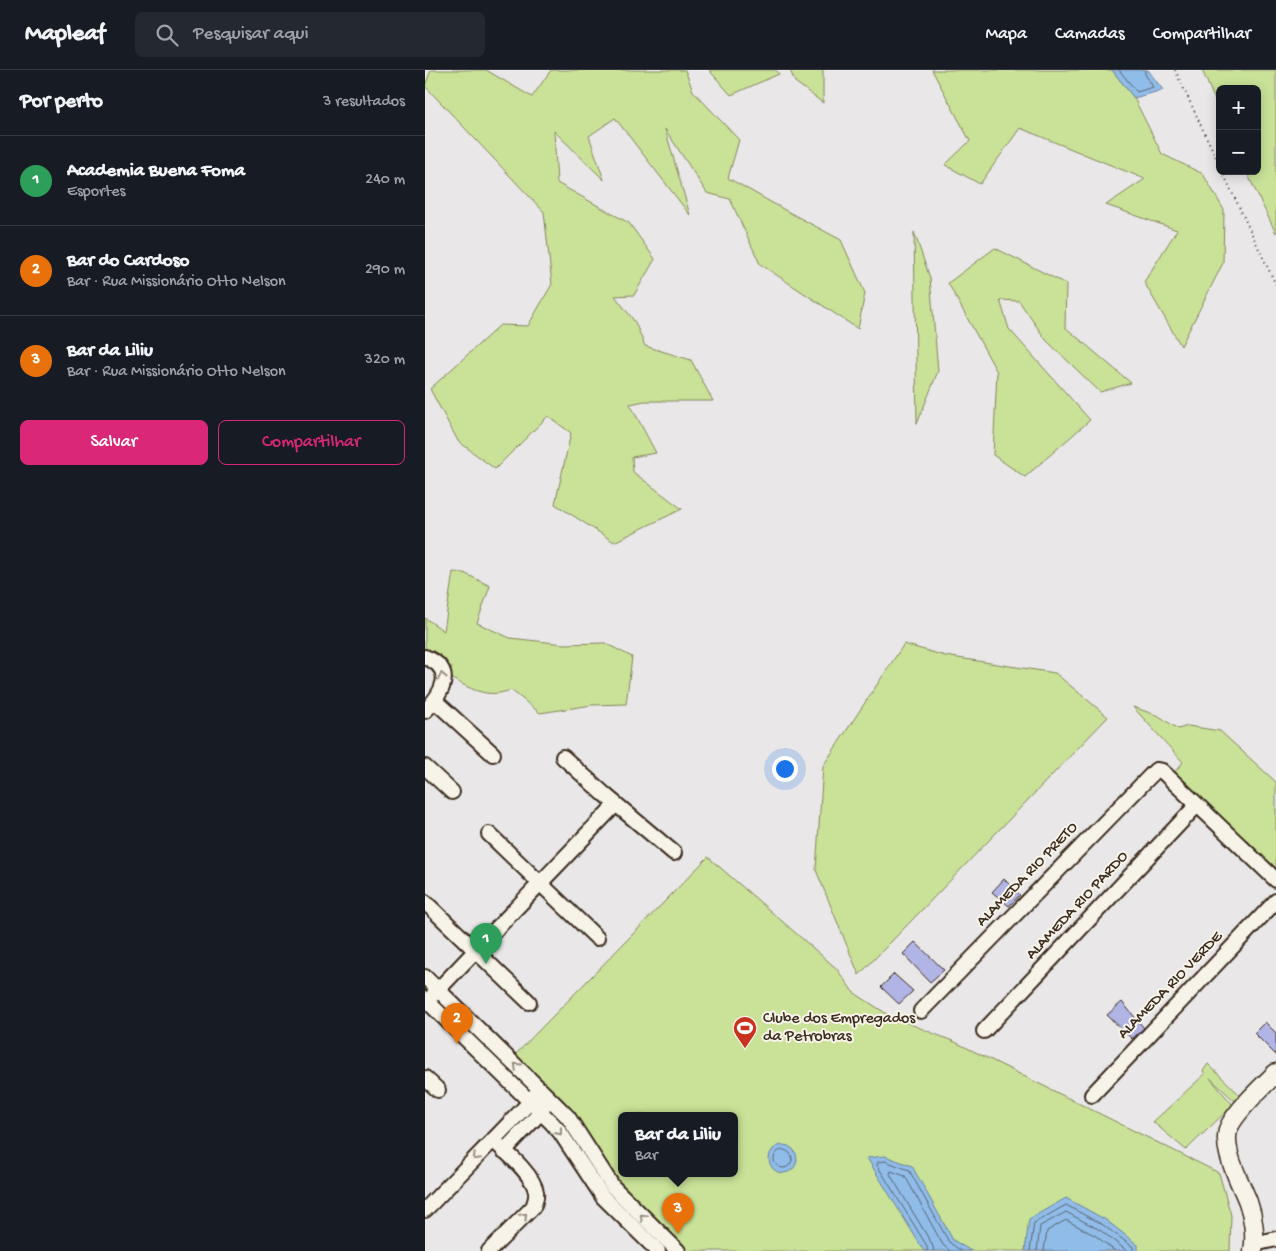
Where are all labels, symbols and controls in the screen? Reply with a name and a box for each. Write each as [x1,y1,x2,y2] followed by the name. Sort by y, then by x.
[135,12,485,57] search box
[25,20,105,49] text: Mapleaf
[153,21,181,49] icon: search
[193,23,309,46] text: Pesquisar aqui
[986,24,1027,45] text: Mapa
[1055,24,1125,45] text: Camadas
[1153,24,1251,45] text: Compartilhar
[1216,85,1261,175] map controls
[1216,85,1261,130] button: +
[20,90,103,115] text: Por perto
[323,93,405,112] text: 3 resultados
[1216,130,1261,175] button: −
[67,160,245,183] text: Academia Buena Foma
[33,171,39,190] text: 1
[365,171,405,190] text: 240 m
[67,183,125,202] text: Esportes
[67,250,189,273] text: Bar do Cardoso
[32,261,40,280] text: 2
[365,261,405,280] text: 290 m
[67,273,286,292] text: Bar · Rua Missionário Otto Nelson
[67,340,153,363] text: Bar da Liliu
[32,351,40,370] text: 3
[365,351,405,370] text: 320 m
[67,363,286,382] text: Bar · Rua Missionário Otto Nelson
[20,420,208,465] button: Salvar
[218,420,405,465] button: Compartilhar
[437,671,448,680] one-way arrow
[772,756,798,782] your location
[973,818,1083,931] street label: ALAMEDA RIO PRETO
[1023,847,1134,964] street label: ALAMEDA RIO PARDO
[470,923,502,964] pin: 1
[1115,927,1228,1044] street label: ALAMEDA RIO VERDE
[441,1003,473,1044] pin: 2
[763,1010,916,1047] place label: Clube dos Empregados da Petrobras
[732,1015,758,1049] sports icon: Clube dos Empregados da Petrobras
[514,1063,523,1072] one-way arrow
[618,1112,738,1177] popup
[635,1124,721,1147] text: Bar da Liliu
[553,1126,561,1135] one-way arrow
[635,1147,658,1166] text: Bar
[473,1152,482,1161] one-way arrow
[662,1193,694,1234] pin: 3
[518,1213,527,1222] one-way arrow
[640,1214,649,1223] one-way arrow

